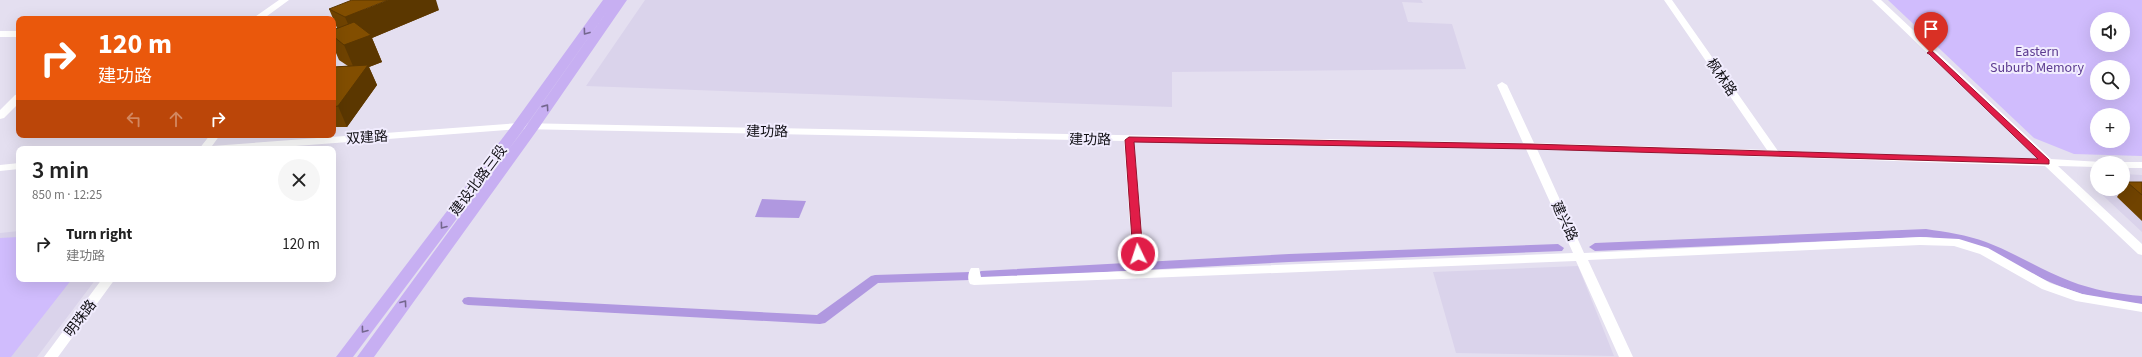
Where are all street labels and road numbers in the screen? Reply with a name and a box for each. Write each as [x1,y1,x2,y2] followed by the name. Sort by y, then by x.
[1701,55,1741,101] street label: 枫林路
[746,122,788,142] street label: 建功路
[345,127,389,149] street label: 双建路
[1069,130,1111,150] street label: 建功路
[446,141,512,220] street label: 建设北路三段
[1546,198,1582,245] street label: 建兴路
[60,296,101,341] street label: 明珠路

